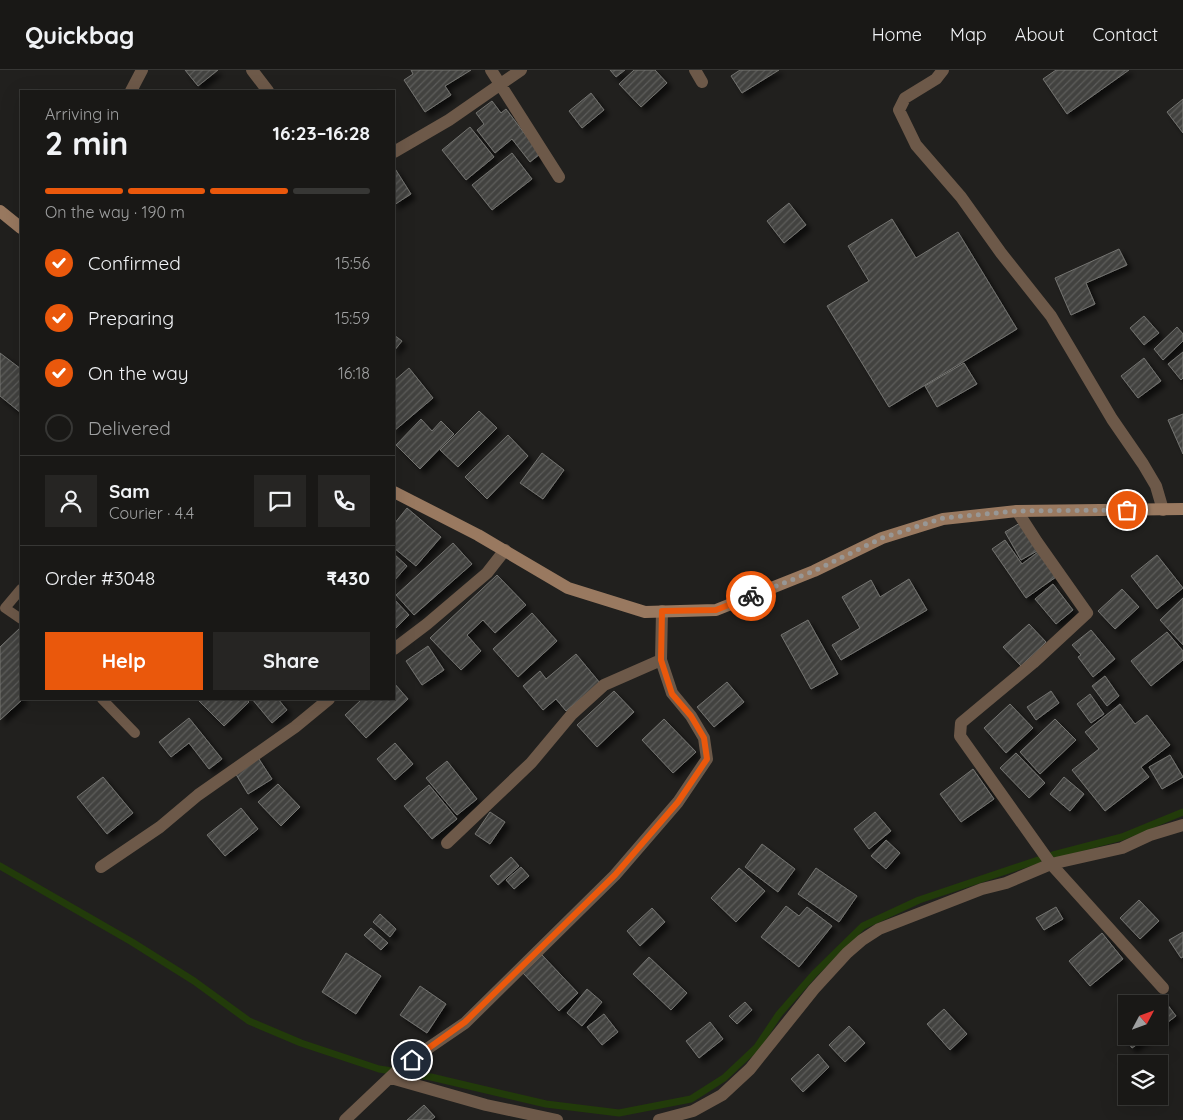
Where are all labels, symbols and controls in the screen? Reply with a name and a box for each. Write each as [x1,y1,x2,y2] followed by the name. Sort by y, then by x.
[25,20,134,50] text: Quickbag
[872,23,922,46] text: Home
[950,23,987,46] text: Map
[1015,23,1065,46] text: About
[1093,23,1158,46] text: Contact
[45,104,119,124] text: Arriving in
[273,121,370,145] text: 16:23–16:28
[45,123,128,163] text: 2 min
[45,202,185,222] text: On the way · 190 m
[45,249,73,277] icon: check
[88,251,181,275] text: Confirmed
[335,253,370,273] text: 15:56
[45,304,73,332] icon: check
[88,306,174,330] text: Preparing
[335,308,370,328] text: 15:59
[45,359,73,387] icon: check
[88,361,189,385] text: On the way
[338,363,370,383] text: 16:18
[88,416,171,440] text: Delivered
[45,475,97,527] button: person
[254,475,306,527] button: chat
[318,475,370,527] button: phone
[109,479,150,503] text: Sam
[1106,489,1148,531] pin
[1113,496,1141,524] icon: bag
[109,503,194,523] text: Courier · 4.4
[45,566,155,590] text: Order #3048
[326,566,370,590] text: ₹430
[726,571,776,621] courier
[737,582,765,610] icon: bike
[45,632,203,690] button: Help
[213,632,370,690] button: Share
[1118,995,1168,1045] north arrow
[1118,995,1168,1105] map controls
[391,1039,433,1081] pin
[398,1046,426,1074] icon: home
[1118,1055,1168,1105] button: layers

